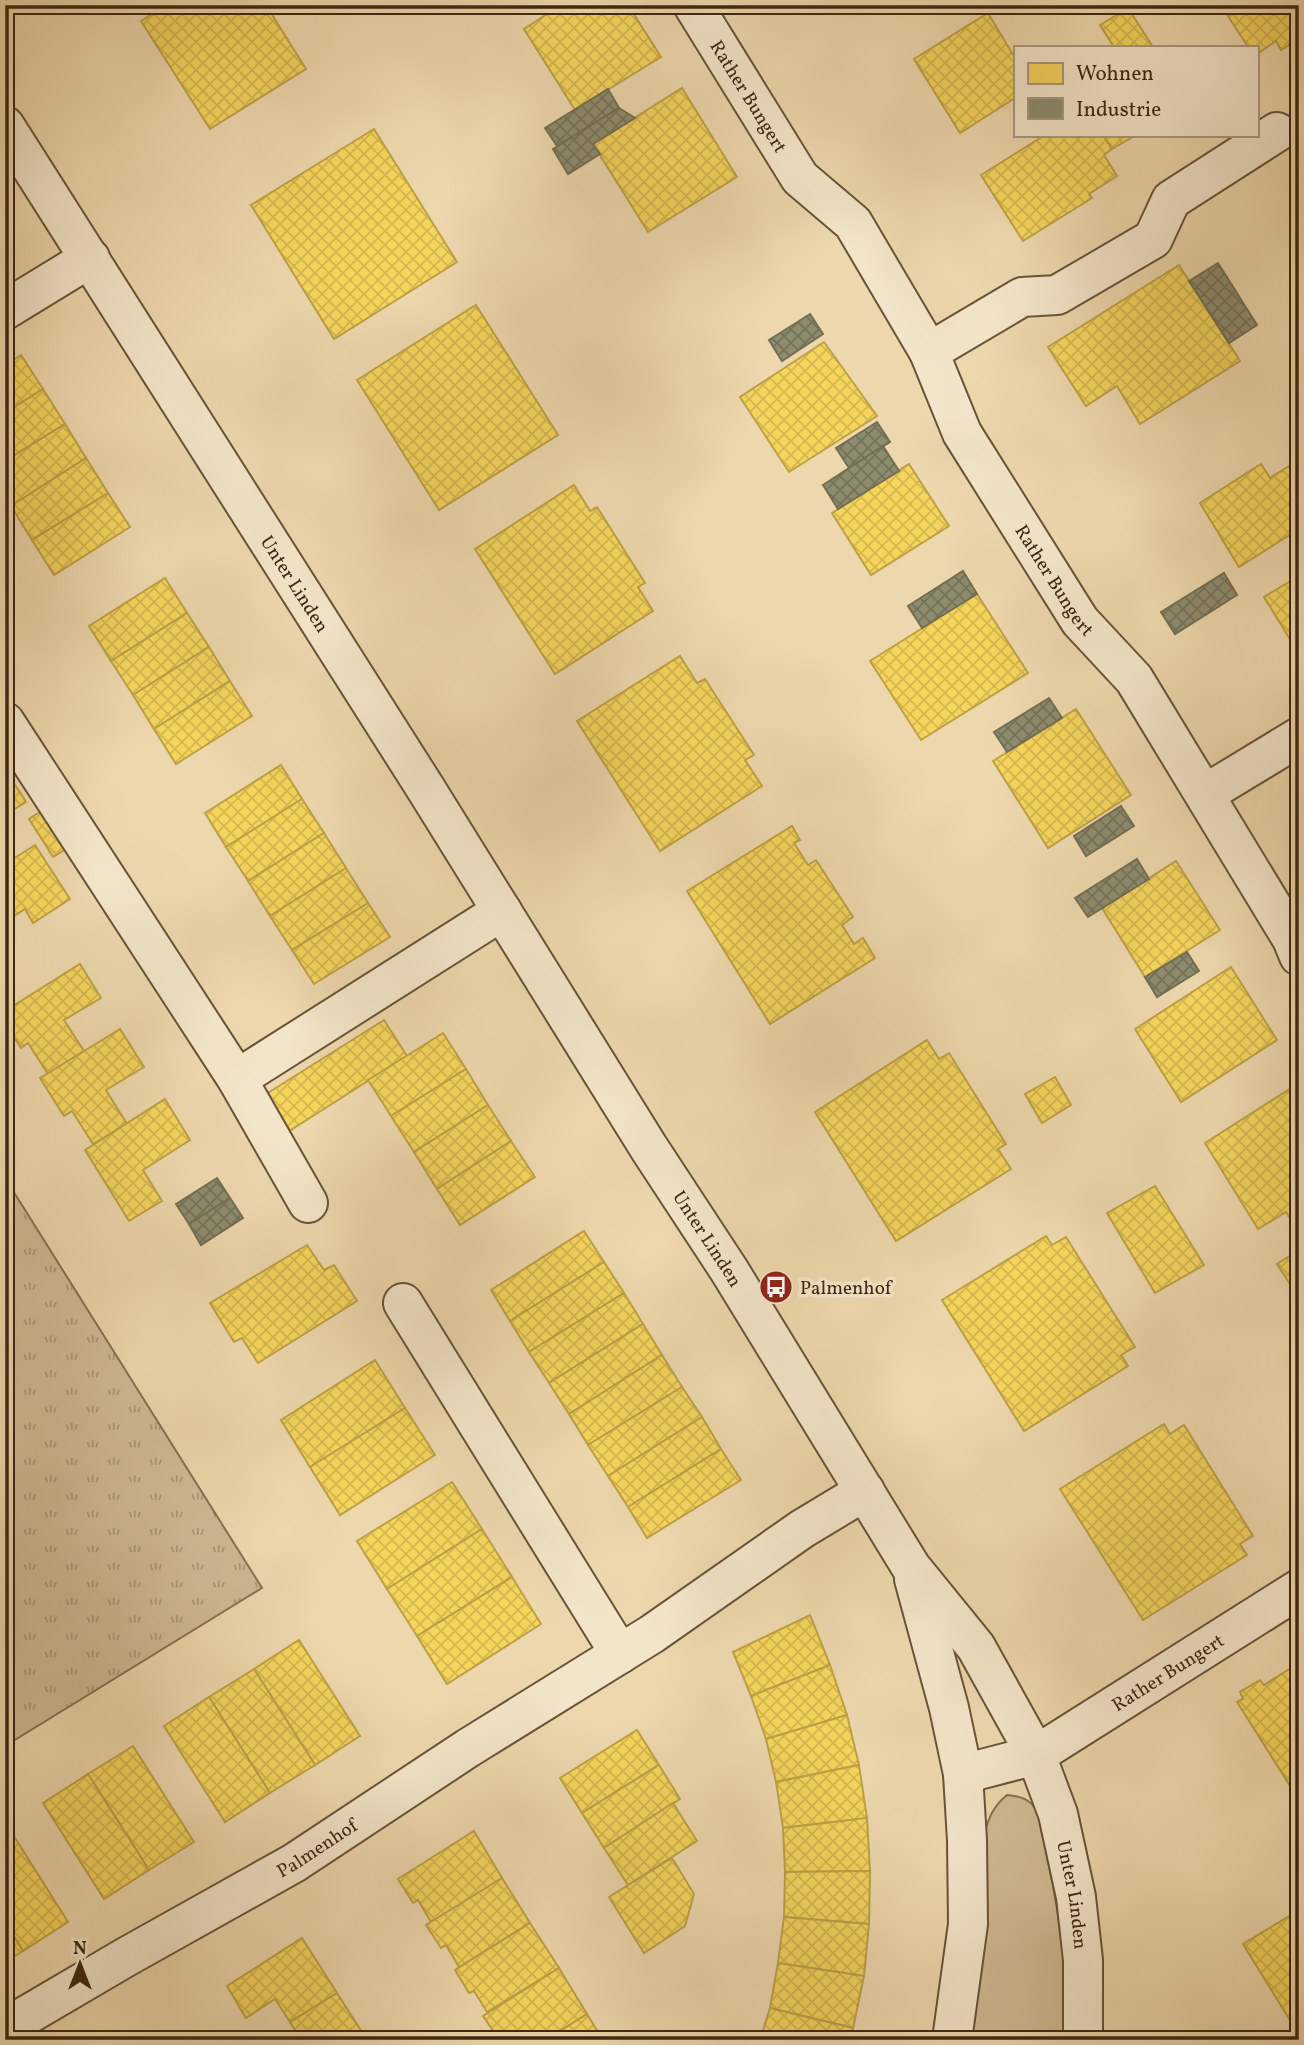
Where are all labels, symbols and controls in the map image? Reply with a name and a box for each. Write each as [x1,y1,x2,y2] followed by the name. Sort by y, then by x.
[703,36,793,159] street label: Rather Bungert
[1014,46,1258,136] legend
[1076,60,1154,89] text: Wohnen
[1076,96,1161,125] text: Industrie
[1008,520,1099,643] street label: Rather Bungert
[253,531,334,638] street label: Unter Linden
[665,1186,747,1293] street label: Unter Linden
[757,1268,795,1306] bus stop icon: Palmenhof
[800,1276,893,1302] place label: Palmenhof
[1107,1628,1230,1719] street label: Rather Bungert
[273,1813,364,1885] street label: Palmenhof
[1049,1838,1093,1951] street label: Unter Linden
[46,1930,116,2000] north arrow
[73,1936,87,1962] text: N

